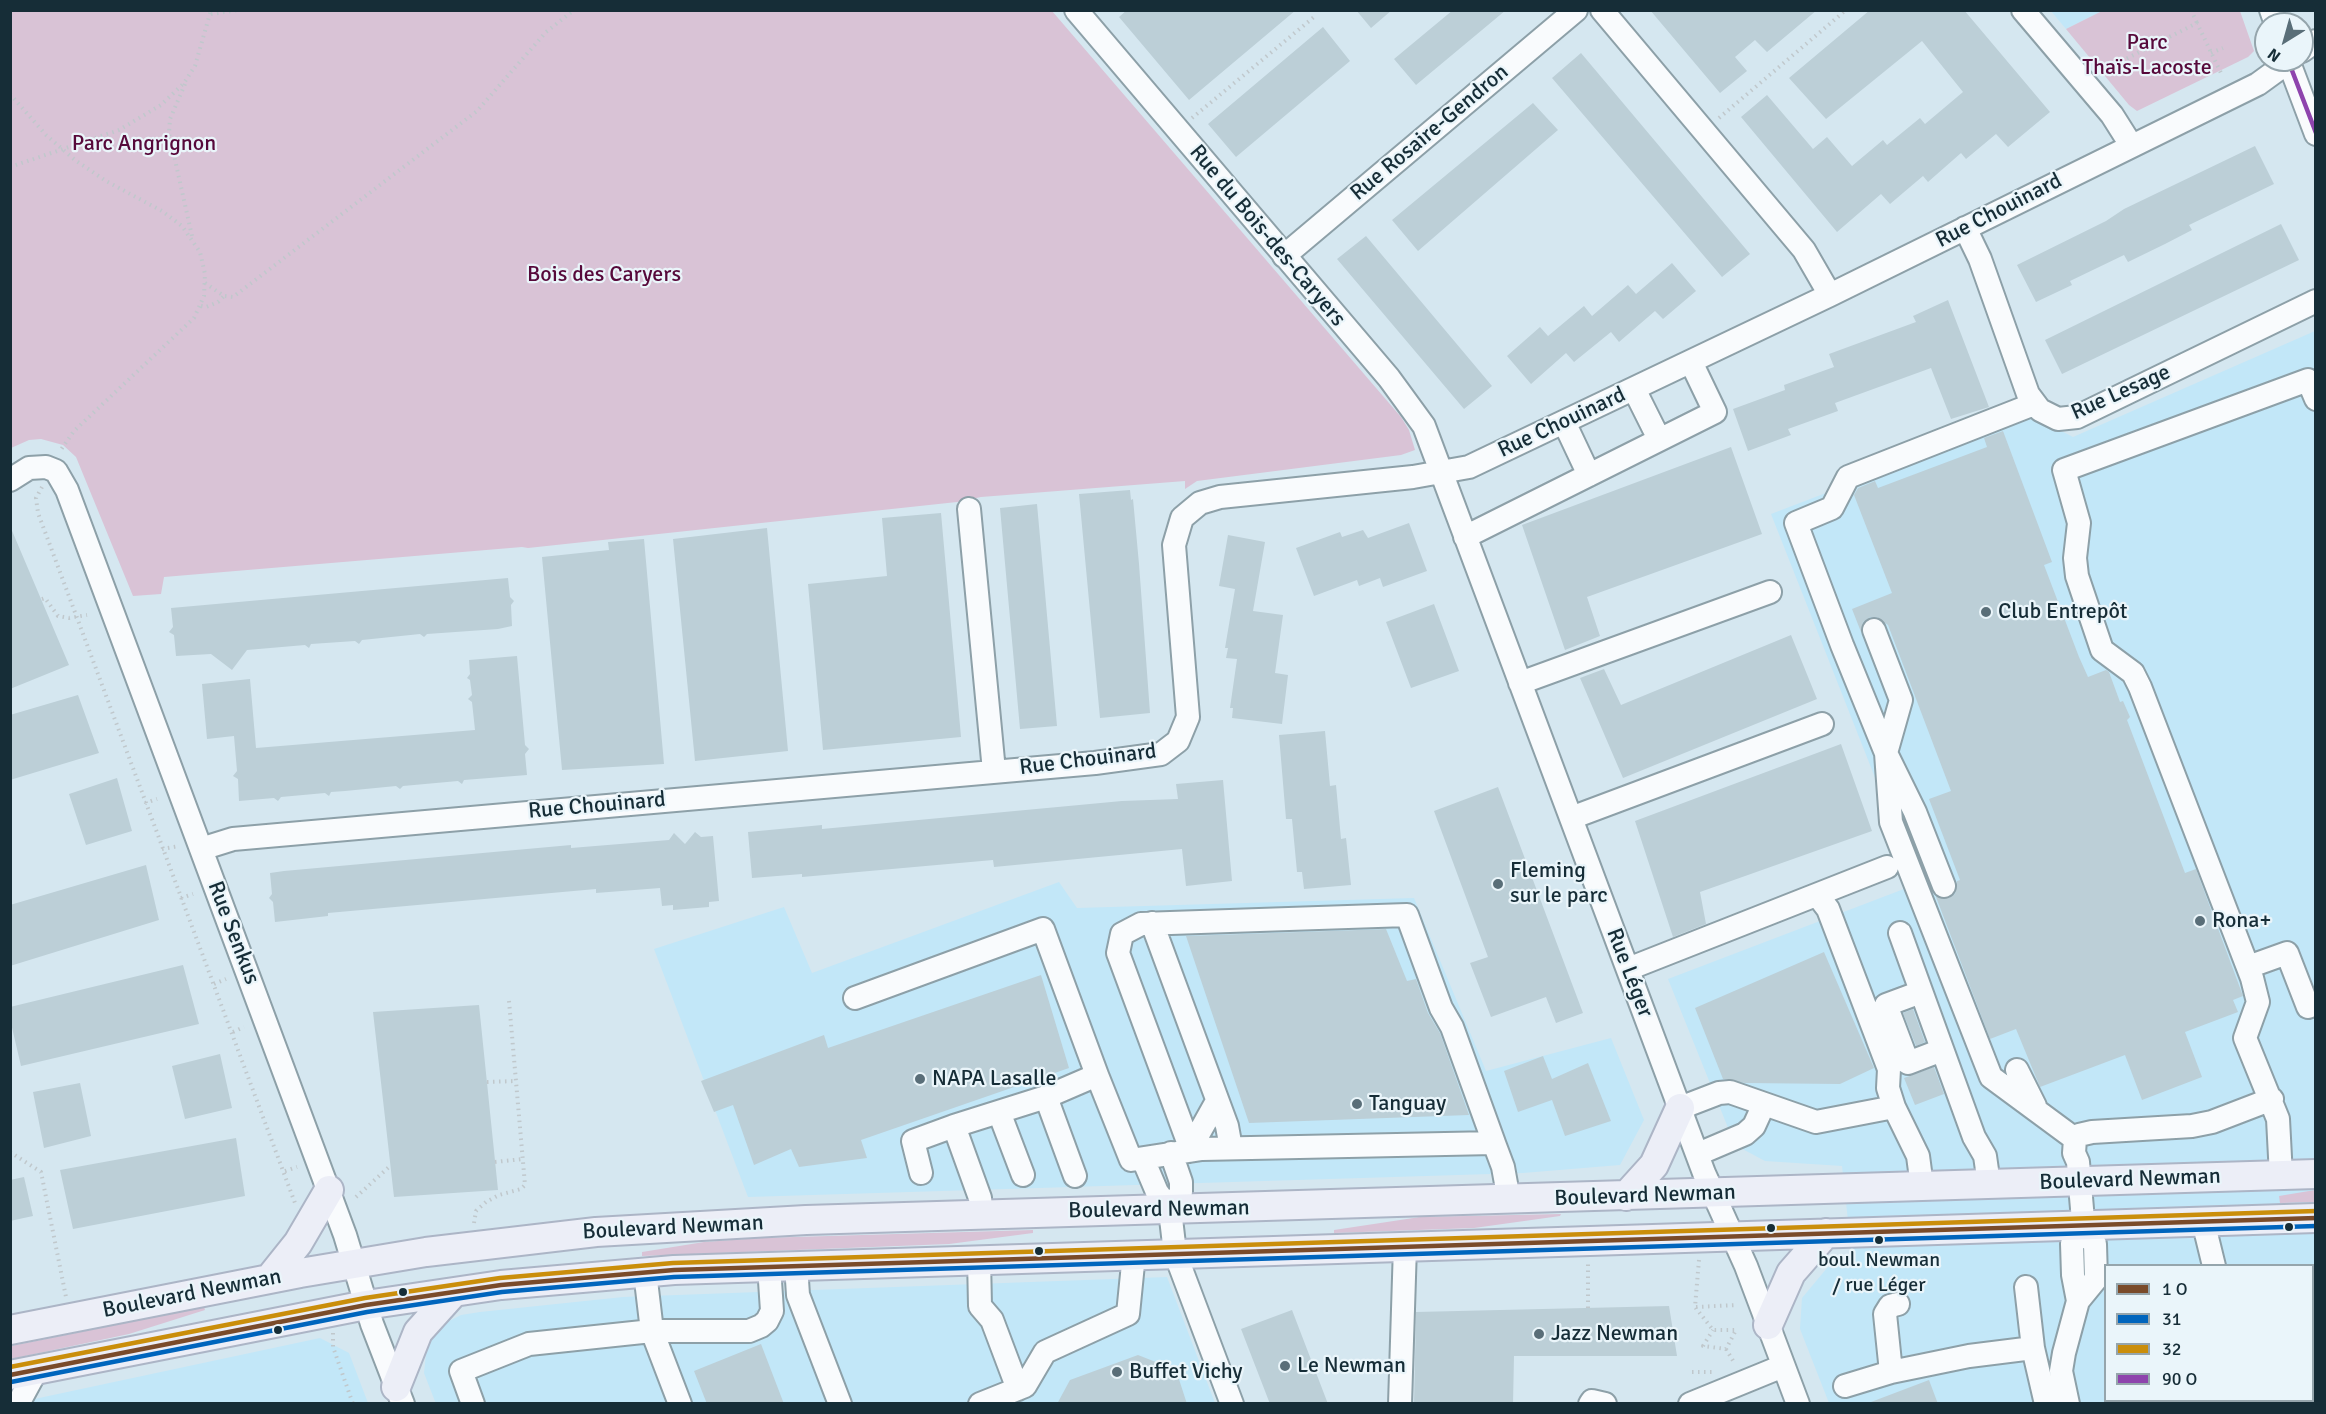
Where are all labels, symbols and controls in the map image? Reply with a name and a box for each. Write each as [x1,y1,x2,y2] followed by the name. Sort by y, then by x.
[2254,12,2314,72] north arrow
[2082,30,2212,82] park label: Parc Thaïs-Lacoste
[2264,43,2285,66] text: N
[1346,59,1514,207] street label: Rue Rosaire-Gendron
[72,131,216,157] park label: Parc Angrignon
[1183,140,1351,332] street label: Rue du Bois-des-Caryers
[1932,168,2066,254] street label: Rue Chouinard
[527,262,681,288] park label: Bois des Caryers
[2067,359,2175,427] street label: Rue Lesage
[1494,382,1630,464] street label: Rue Chouinard
[1998,599,2127,625] place label: Club Entrepôt
[1979,605,1993,619] marker: Club Entrepôt
[1018,738,1158,782] street label: Rue Chouinard
[527,787,667,825] street label: Rue Chouinard
[1510,858,1608,909] place label: Fleming sur le parc
[1491,877,1505,891] marker: Fleming sur le parc
[201,878,265,988] street label: Rue Senkus
[2212,908,2271,934] place label: Rona+
[2193,914,2207,928] marker: Rona+
[1600,925,1658,1021] street label: Rue Léger
[932,1066,1056,1092] place label: NAPA Lasalle
[913,1072,927,1086] marker: NAPA Lasalle
[1369,1091,1446,1117] place label: Tanguay
[1350,1097,1364,1111] marker: Tanguay
[2039,1164,2221,1196] street label: Boulevard Newman
[1554,1180,1736,1212] street label: Boulevard Newman
[1068,1195,1250,1225] street label: Boulevard Newman
[582,1210,764,1246] street label: Boulevard Newman
[2283,1221,2295,1233] unlabelled marker
[1765,1222,1777,1234] unlabelled marker
[1873,1234,1885,1246] marker: boul. Newman / rue Léger
[1033,1245,1045,1257] unlabelled marker
[1818,1249,1940,1296] place label: boul. Newman / rue Léger
[100,1264,284,1324] street label: Boulevard Newman
[2104,1264,2314,1402] legend
[2162,1278,2188,1300] text: 1 O
[397,1286,409,1298] unlabelled marker
[2162,1308,2181,1330] text: 31
[1551,1321,1678,1347] place label: Jazz Newman
[272,1324,284,1336] unlabelled marker
[1532,1327,1546,1341] marker: Jazz Newman
[2162,1338,2181,1360] text: 32
[1297,1353,1406,1379] place label: Le Newman
[1129,1359,1243,1385] place label: Buffet Vichy
[1278,1359,1292,1373] marker: Le Newman
[1110,1365,1124,1379] marker: Buffet Vichy
[2162,1368,2197,1390] text: 90 O

